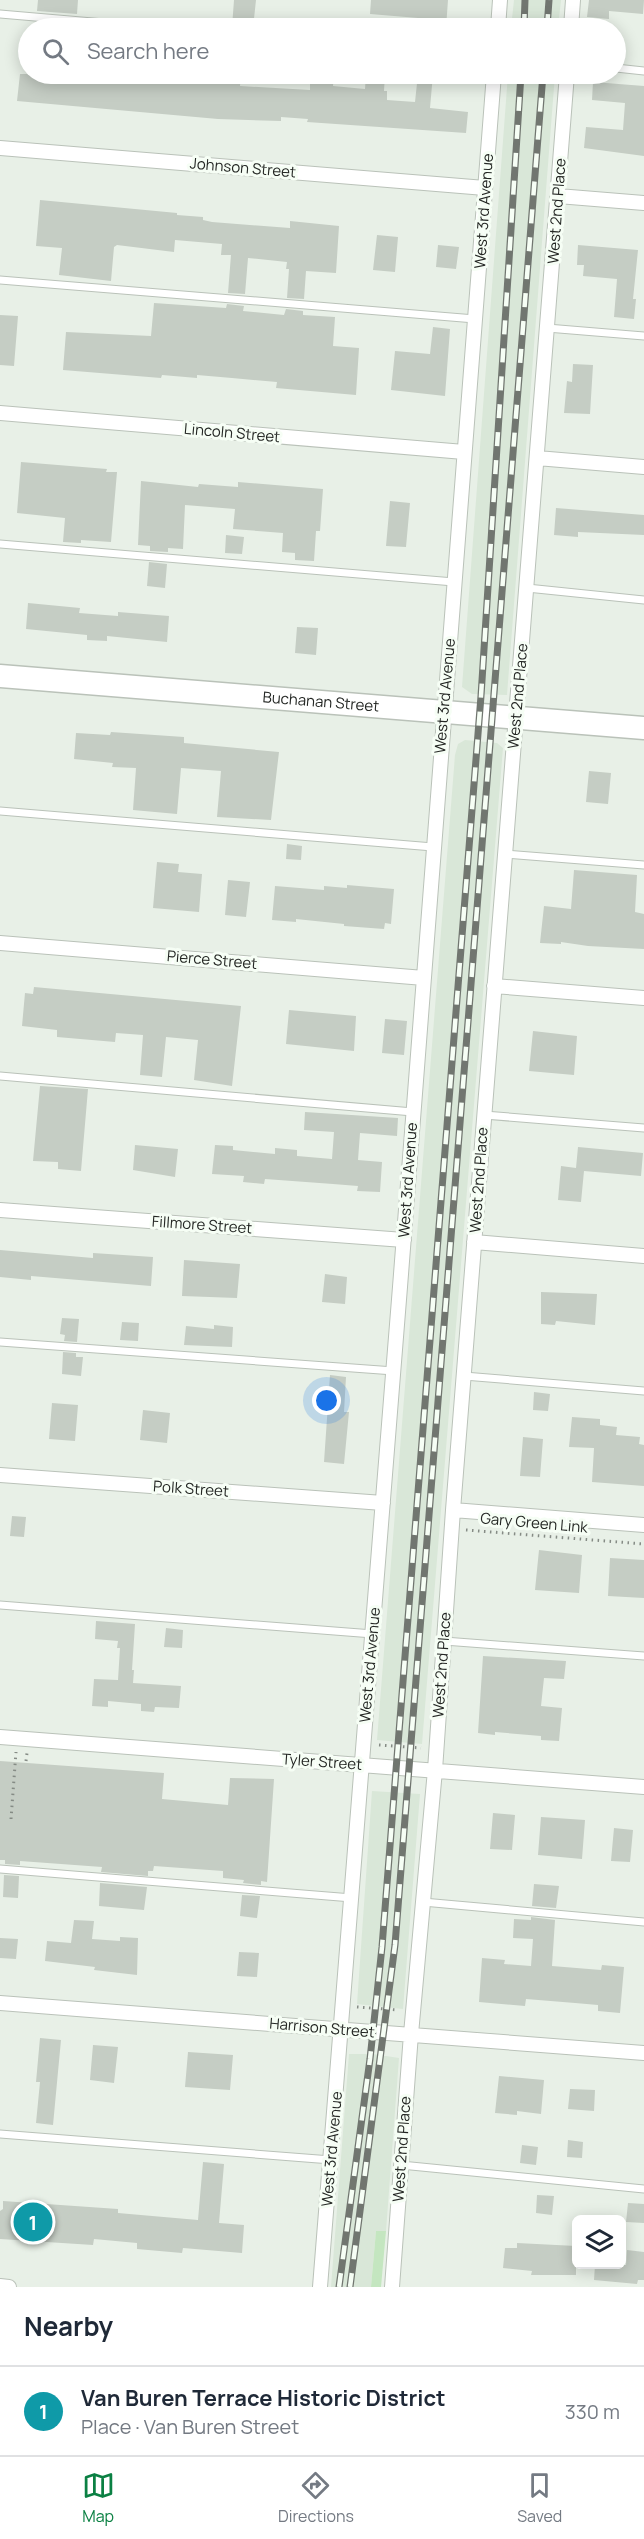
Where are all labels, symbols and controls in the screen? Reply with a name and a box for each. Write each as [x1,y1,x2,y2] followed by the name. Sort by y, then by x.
[18,18,626,84] search box
[39,35,72,68] icon: search
[87,36,209,66] text: Search here
[189,152,297,183] street label: Johnson Street
[469,152,498,269] street label: West 3rd Avenue
[542,157,571,264] street label: West 2nd Place
[183,418,281,447] street label: Lincoln Street
[429,637,460,754] street label: West 3rd Avenue
[502,642,533,750] street label: West 2nd Place
[262,686,380,717] street label: Buchanan Street
[166,945,258,974] street label: Pierce Street
[393,1121,422,1238] street label: West 3rd Avenue
[464,1126,493,1233] street label: West 2nd Place
[151,1211,253,1238] street label: Fillmore Street
[312,1386,341,1415] your location
[152,1475,230,1502] street label: Polk Street
[479,1507,589,1538] street label: Gary Green Link
[354,1606,385,1723] street label: West 3rd Avenue
[427,1611,456,1718] street label: West 2nd Place
[281,1748,363,1775] street label: Tyler Street
[269,2012,376,2043] street label: Harrison Street
[316,2090,347,2207] street label: West 3rd Avenue
[387,2095,416,2202] street label: West 2nd Place
[14,2200,52,2244] pin: 1
[572,2215,626,2269] map controls
[572,2215,626,2269] button: layers
[24,2308,113,2344] text: Nearby
[81,2383,446,2413] text: Van Buren Terrace Historic District
[39,2398,48,2425] text: 1
[565,2398,620,2425] text: 330 m
[81,2413,299,2440] text: Place · Van Buren Street
[82,2469,115,2527] tab: Map
[278,2469,354,2527] tab: Directions
[517,2469,562,2527] tab: Saved

